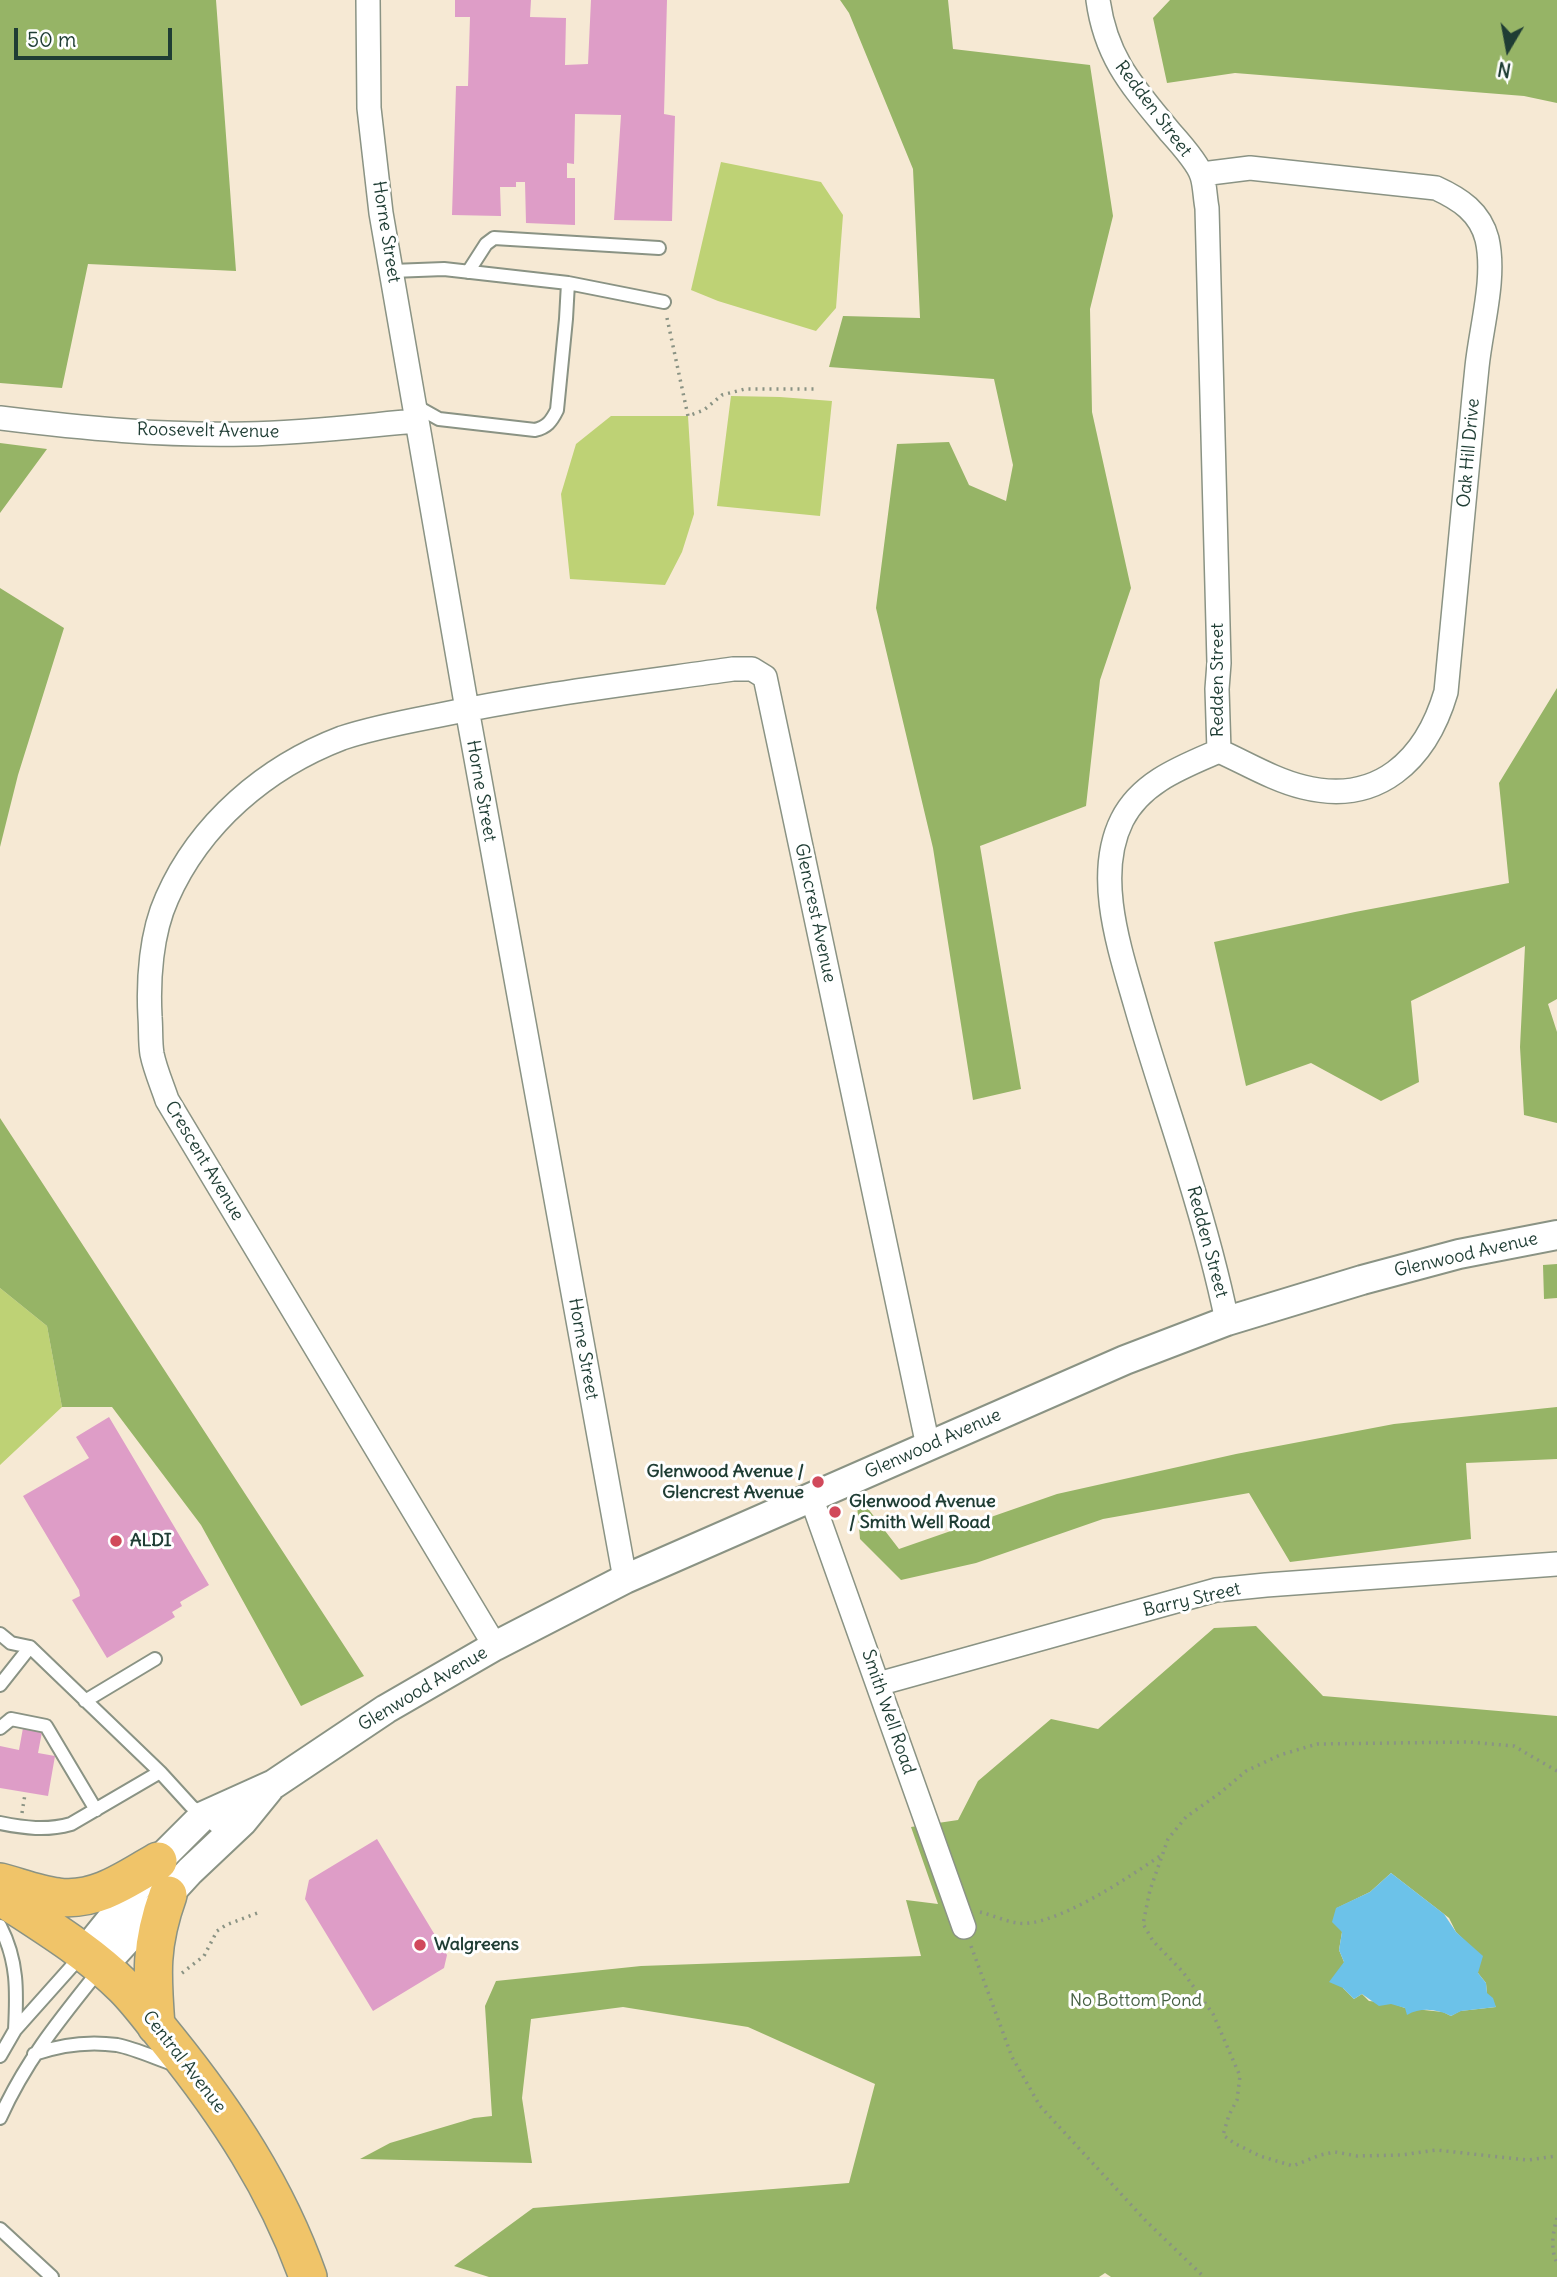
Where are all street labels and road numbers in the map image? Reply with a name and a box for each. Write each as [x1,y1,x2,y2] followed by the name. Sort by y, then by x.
[1110,57,1196,161] street label: Redden Street
[367,180,405,284] street label: Horne Street
[1453,397,1485,509] street label: Oak Hill Drive
[137,419,279,443] street label: Roosevelt Avenue
[1207,623,1229,737] street label: Redden Street
[461,738,501,844] street label: Horne Street
[790,841,840,985] street label: Glencrest Avenue
[160,1097,248,1225] street label: Crescent Avenue
[1182,1184,1232,1300] street label: Redden Street
[1392,1228,1540,1282] street label: Glenwood Avenue
[563,1296,603,1402] street label: Horne Street
[862,1404,1004,1484] street label: Glenwood Avenue
[1141,1578,1243,1622] street label: Barry Street
[355,1642,491,1736] street label: Glenwood Avenue
[857,1647,919,1777] street label: Smith Well Road
[137,2007,231,2117] street label: Central Avenue

